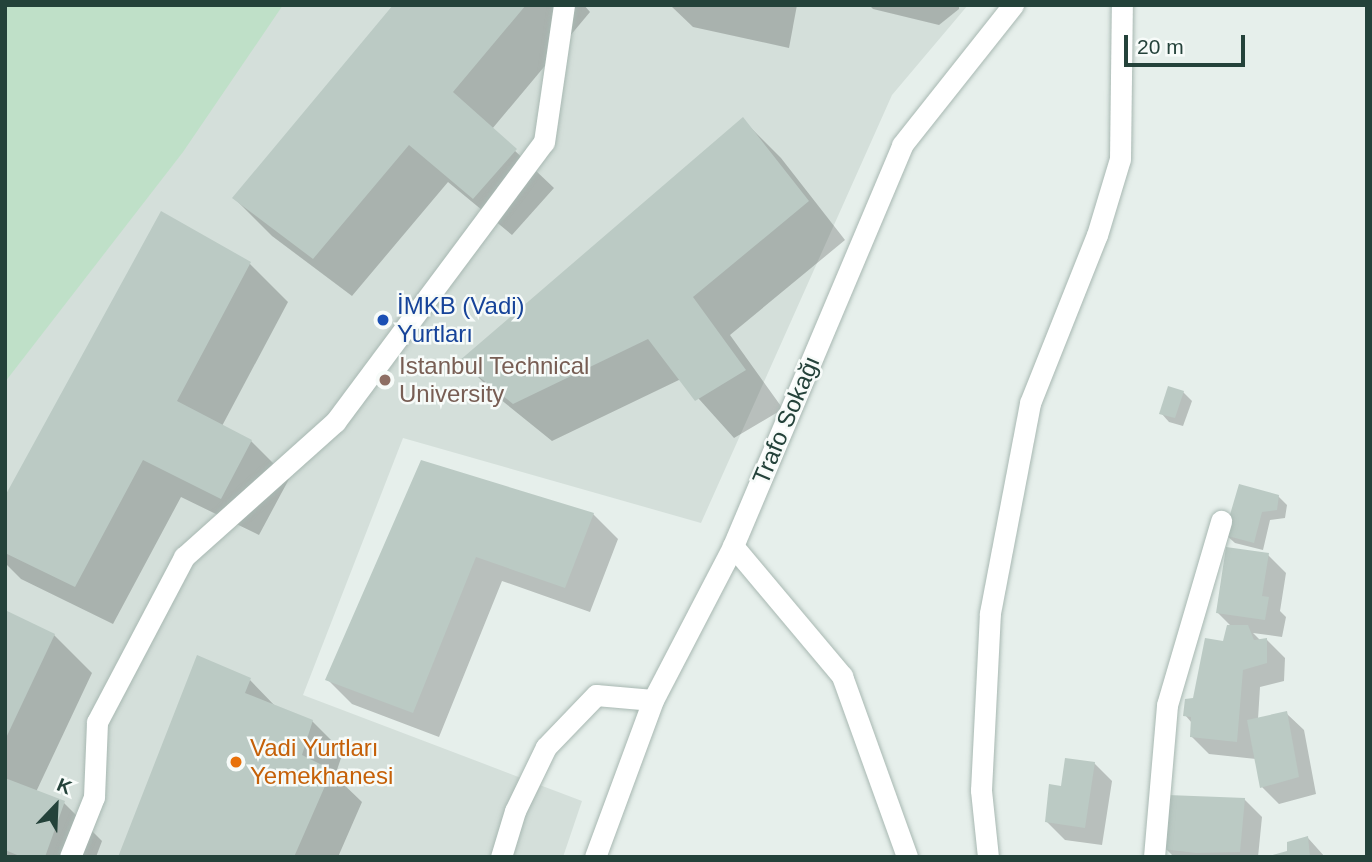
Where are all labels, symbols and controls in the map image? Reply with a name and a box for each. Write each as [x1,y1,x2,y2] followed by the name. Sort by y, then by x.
[1127,21,1248,65] scale bar
[1137,35,1184,58] text: 20 m
[397,292,525,348] place label: İMKB (Vadi) Yurtları
[375,312,391,328] marker: İMKB (Vadi) Yurtları
[399,352,590,408] place label: Istanbul Technical University
[746,352,826,488] street label: Trafo Sokağı
[377,372,393,388] marker: Istanbul Technical University
[250,734,393,790] place label: Vadi Yurtları Yemekhanesi
[228,754,244,770] marker: Vadi Yurtları Yemekhanesi
[21,771,91,841] north arrow
[54,774,75,799] text: K

